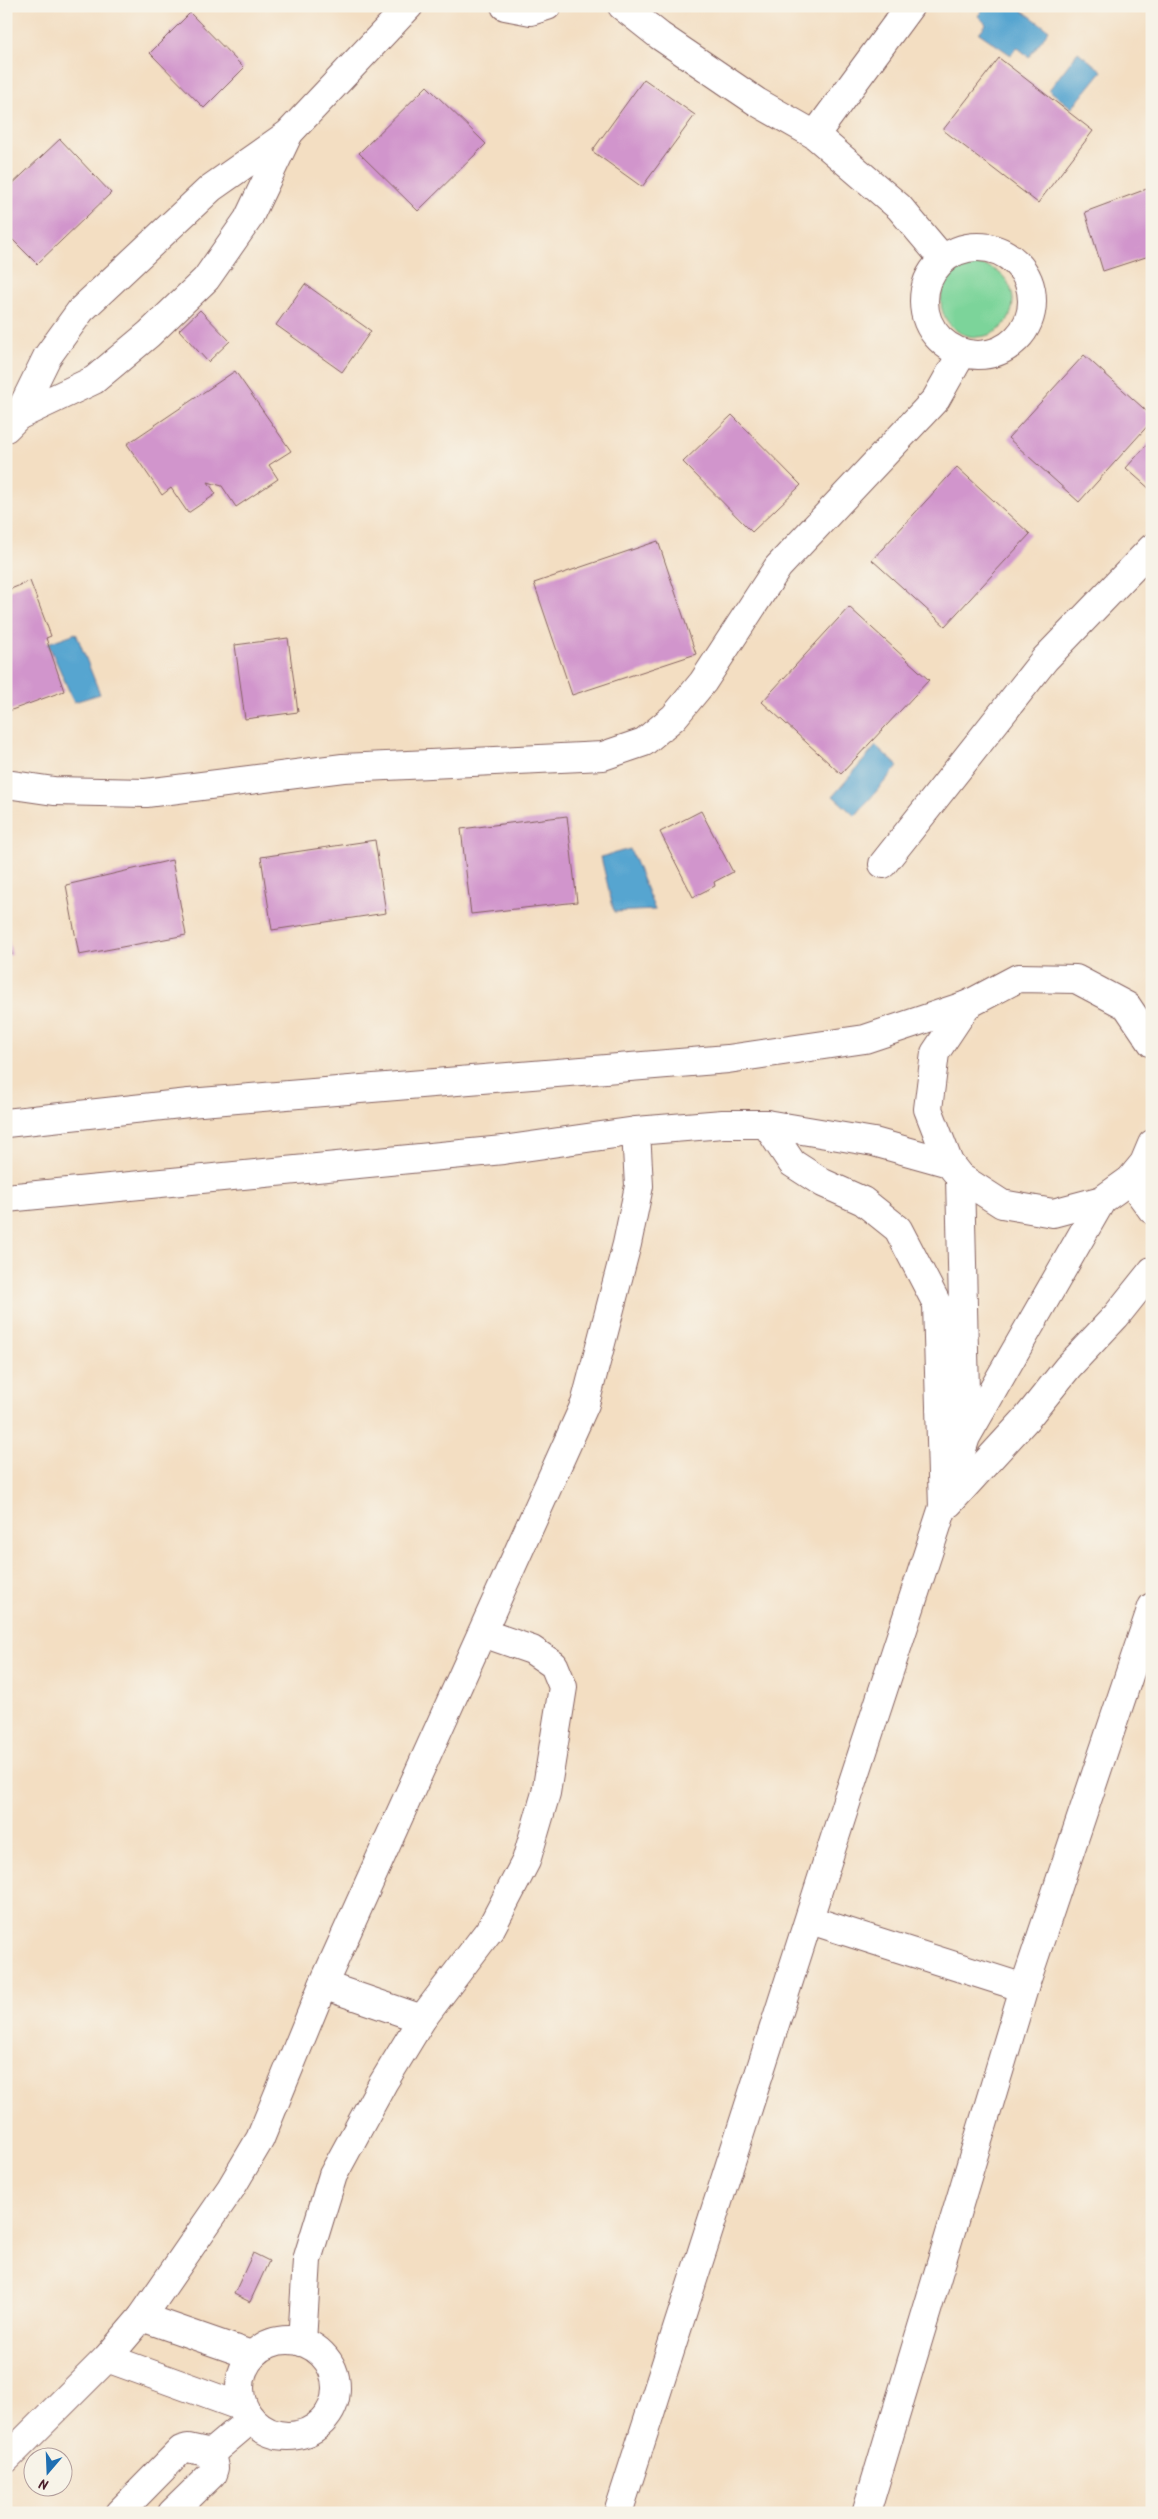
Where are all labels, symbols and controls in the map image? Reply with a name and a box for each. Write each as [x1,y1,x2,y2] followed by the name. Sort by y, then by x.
[22,2446,72,2496] north arrow
[36,2471,52,2495] text: N

